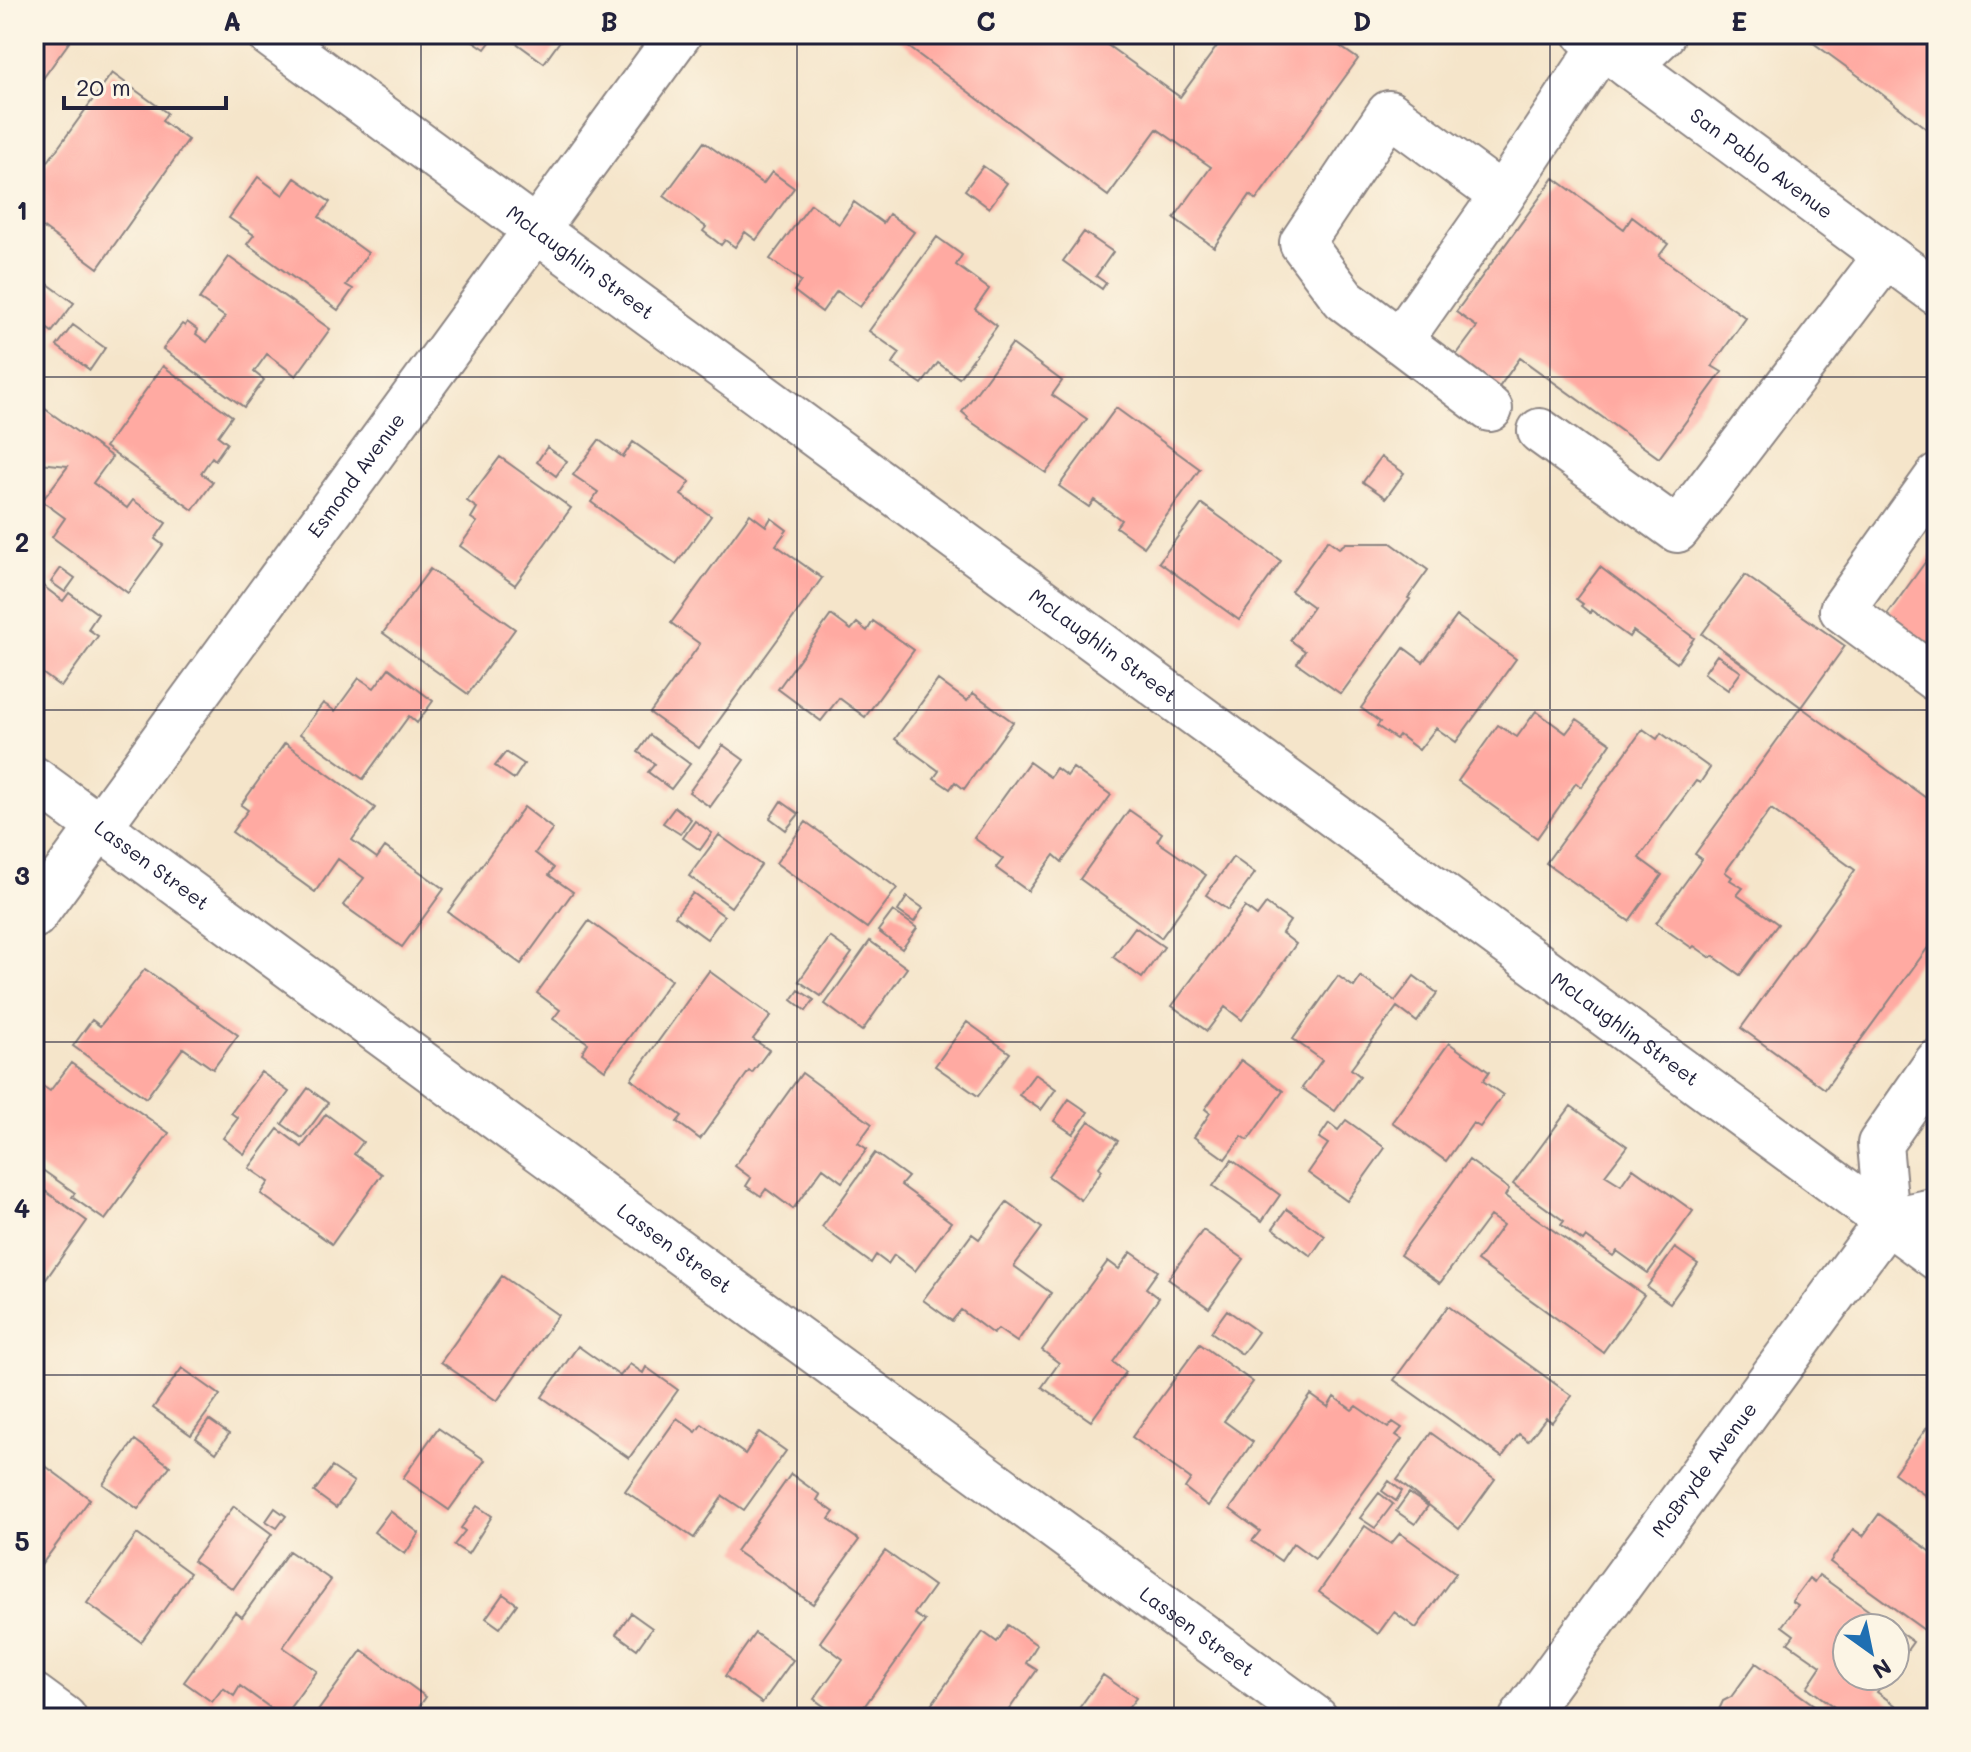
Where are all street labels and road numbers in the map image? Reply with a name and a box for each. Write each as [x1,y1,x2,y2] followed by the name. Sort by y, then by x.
[1685,101,1839,224] street label: San Pablo Avenue
[502,199,660,324] street label: McLaughlin Street
[301,407,410,542] street label: Esmond Avenue
[1024,582,1182,708] street label: McLaughlin Street
[90,814,215,915] street label: Lassen Street
[1547,965,1705,1091] street label: McLaughlin Street
[612,1197,738,1298] street label: Lassen Street
[1645,1396,1762,1542] street label: McBryde Avenue
[1135,1580,1260,1681] street label: Lassen Street

